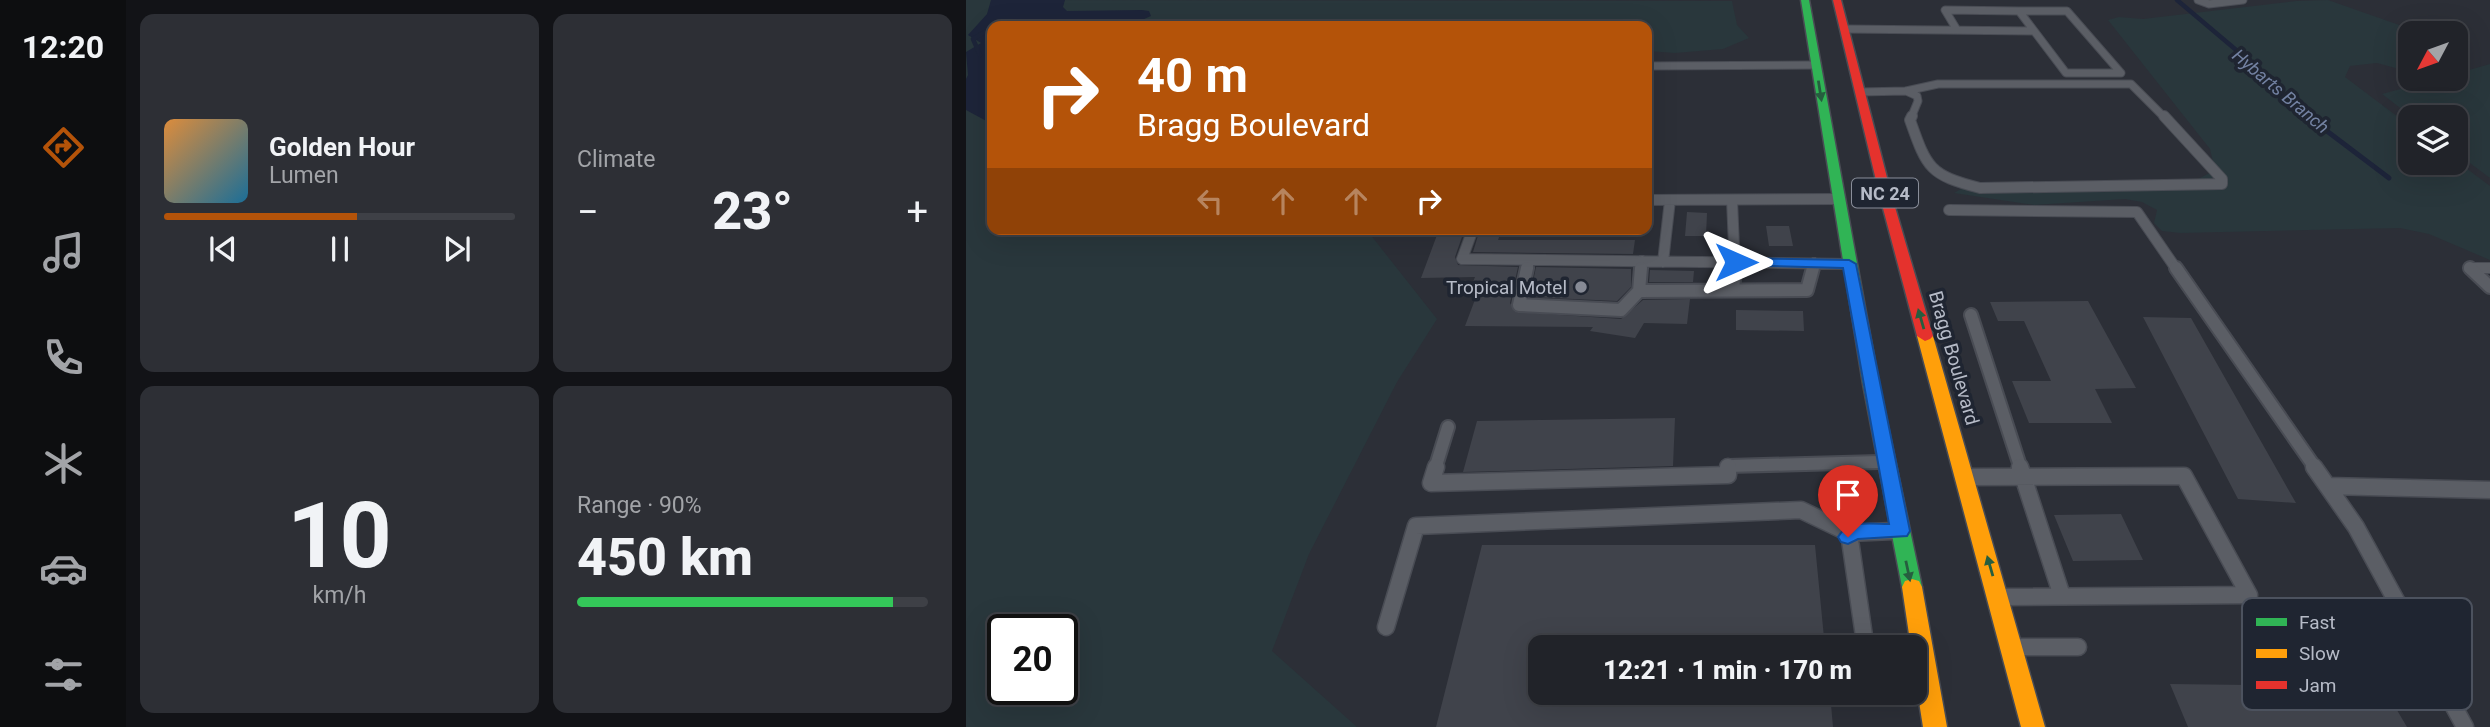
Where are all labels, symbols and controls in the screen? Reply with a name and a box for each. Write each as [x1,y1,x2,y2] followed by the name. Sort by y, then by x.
[2398,21,2468,91] north arrow
[2398,21,2468,175] map controls
[22,28,104,66] text: 12:20
[2228,44,2334,138] water label: Hybarts Branch
[1137,47,1248,104] text: 40 m
[1022,49,1113,140] icon: right
[1815,81,1826,103] one-way arrow
[2398,105,2468,175] button: layers
[1137,106,1370,144] text: Bragg Boulevard
[39,123,88,172] icon: directions
[269,132,415,162] text: Golden Hour
[577,146,656,173] text: Climate
[269,162,339,189] text: Lumen
[1852,178,1918,208] road number: NC 24
[712,181,793,242] text: 23°
[1191,182,1229,220] icon: left
[1264,182,1302,220] icon: ahead
[1337,182,1375,220] icon: ahead
[1410,182,1448,220] icon: right
[577,190,599,234] text: −
[906,190,928,234] text: +
[1699,225,1773,299] position arrow
[39,228,88,277] icon: music
[204,230,242,268] icon: previous
[321,230,359,268] icon: pause
[438,230,476,268] icon: next
[1446,276,1567,299] place label: Tropical Motel
[1573,279,1589,295] marker: Tropical Motel
[1924,288,1984,428] street label: Bragg Boulevard
[1915,307,1926,329] one-way arrow
[39,333,88,382] icon: phone
[39,439,88,488] icon: climate
[1818,465,1878,537] pin
[1829,476,1867,514] icon: arrive
[287,483,392,589] text: 10
[577,492,702,519] text: Range · 90%
[577,527,753,588] text: 450 km
[39,544,88,593] icon: car
[1985,555,1995,576] one-way arrow
[1903,560,1914,582] one-way arrow
[313,582,367,609] text: km/h
[2242,598,2472,710] legend
[2299,611,2336,634] text: Fast
[987,614,1078,705] speed limit sign: 20
[2299,642,2340,665] text: Slow
[39,650,88,699] icon: filters
[1603,655,1852,685] text: 12:21 · 1 min · 170 m
[2299,674,2336,697] text: Jam

